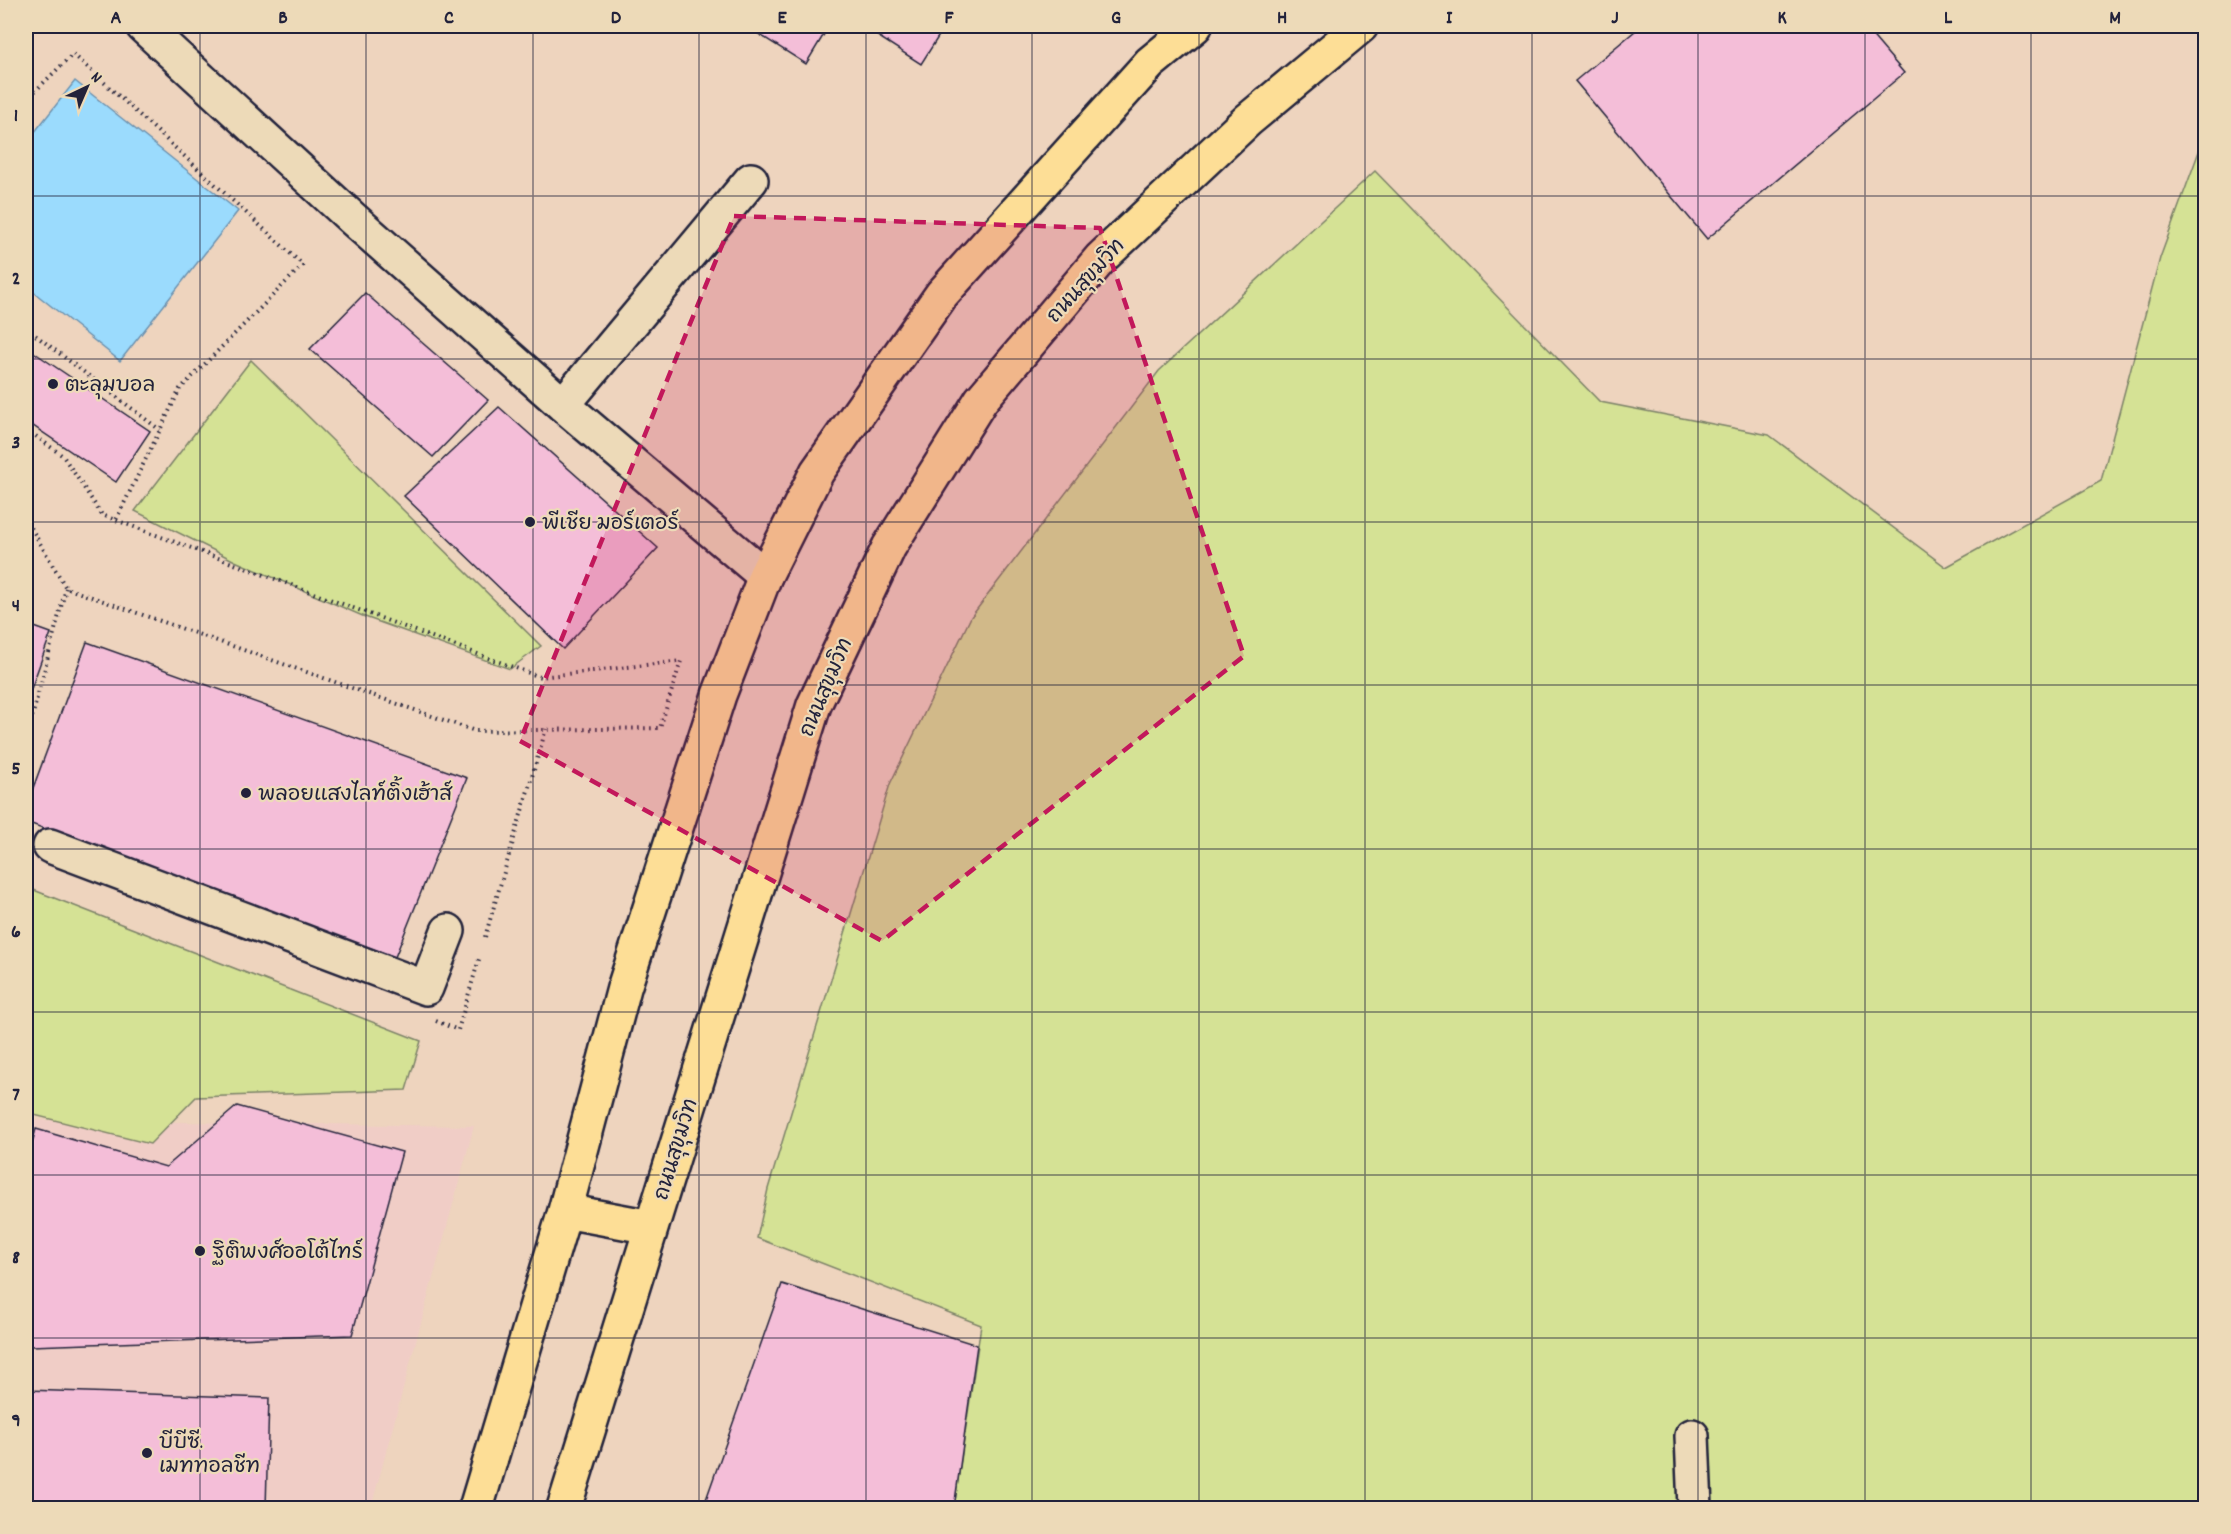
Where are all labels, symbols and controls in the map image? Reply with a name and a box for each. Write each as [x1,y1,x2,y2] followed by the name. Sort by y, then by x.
[111,5,122,33] text: A
[278,5,288,33] text: B
[444,5,454,33] text: C
[611,5,622,33] text: D
[777,5,787,33] text: E
[945,5,955,33] text: F
[1111,5,1121,33] text: G
[1277,5,1287,33] text: H
[1446,5,1453,33] text: I
[1611,5,1619,33] text: J
[1777,5,1787,33] text: K
[1944,5,1953,33] text: L
[2109,5,2121,33] text: M
[57,57,117,117] north arrow
[85,67,107,89] text: N
[14,103,18,131] text: 1
[1041,233,1134,331] street label: ถนนสุขุมวิท
[12,266,20,294] text: 2
[65,372,155,402] place label: ตะลุมบอล
[46,377,60,391] marker: ตะลุมบอล
[12,430,20,458] text: 3
[542,509,679,540] place label: พีเชีย มอร์เตอร์
[523,515,537,529] marker: พีเชีย มอร์เตอร์
[12,593,20,621] text: 4
[793,634,862,742] street label: ถนนสุขุมวิท
[11,756,21,784] text: 5
[258,775,453,811] place label: พลอยแสงไลท์ติ้งเฮ้าส์
[239,786,253,800] marker: พลอยแสงไลท์ติ้งเฮ้าส์
[11,919,21,947] text: 6
[12,1082,20,1110] text: 7
[648,1095,708,1204] street label: ถนนสุขุมวิท
[212,1238,363,1269] place label: ฐิติพงศ์ออโต้ไทร์
[193,1244,207,1258] marker: ฐิติพงศ์ออโต้ไทร์
[12,1245,20,1273] text: 8
[11,1408,21,1436] text: 9
[159,1429,260,1483] place label: บีบีซี. เมททอลชีท
[140,1446,154,1460] marker: บีบีซี. เมททอลชีท

